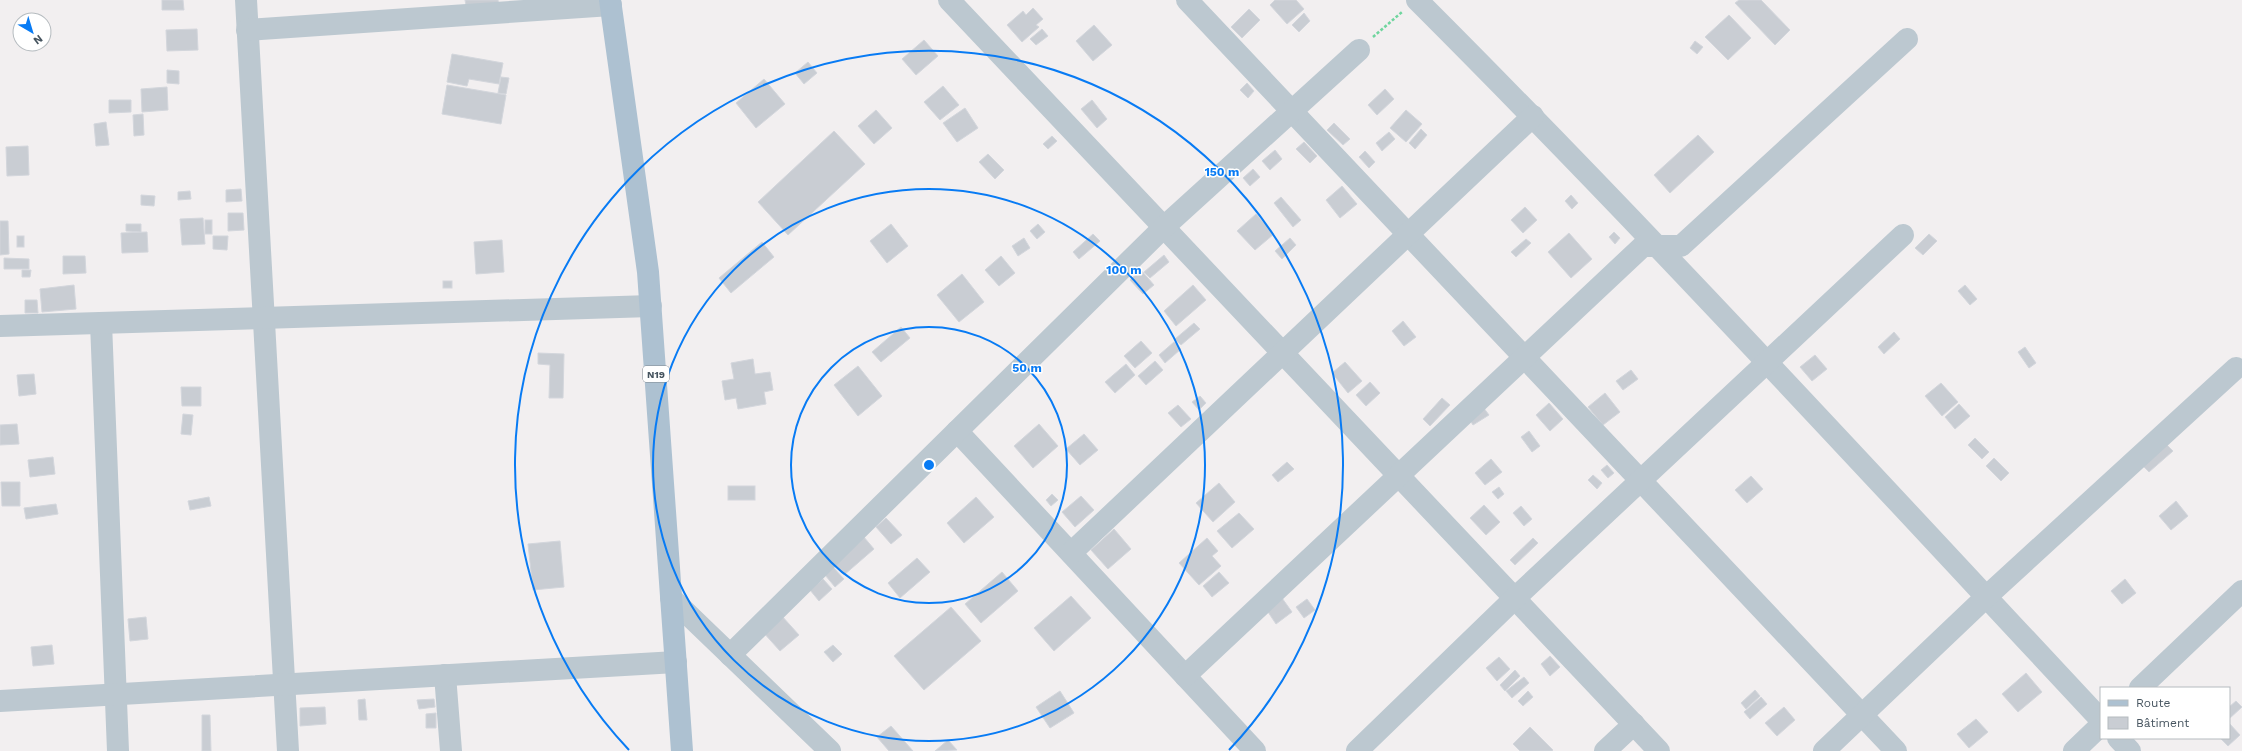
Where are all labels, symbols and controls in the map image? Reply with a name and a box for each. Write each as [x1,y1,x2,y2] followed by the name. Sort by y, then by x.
[12,12,52,52] north arrow
[31,32,45,47] text: N
[1205,165,1239,179] text: 150 m
[1106,263,1142,277] text: 100 m
[1012,361,1042,375] text: 50 m
[643,366,669,382] road number: N19
[922,458,936,472] centre of rings
[2100,687,2230,739] legend
[2136,696,2170,710] text: Route
[2136,716,2189,730] text: Bâtiment

